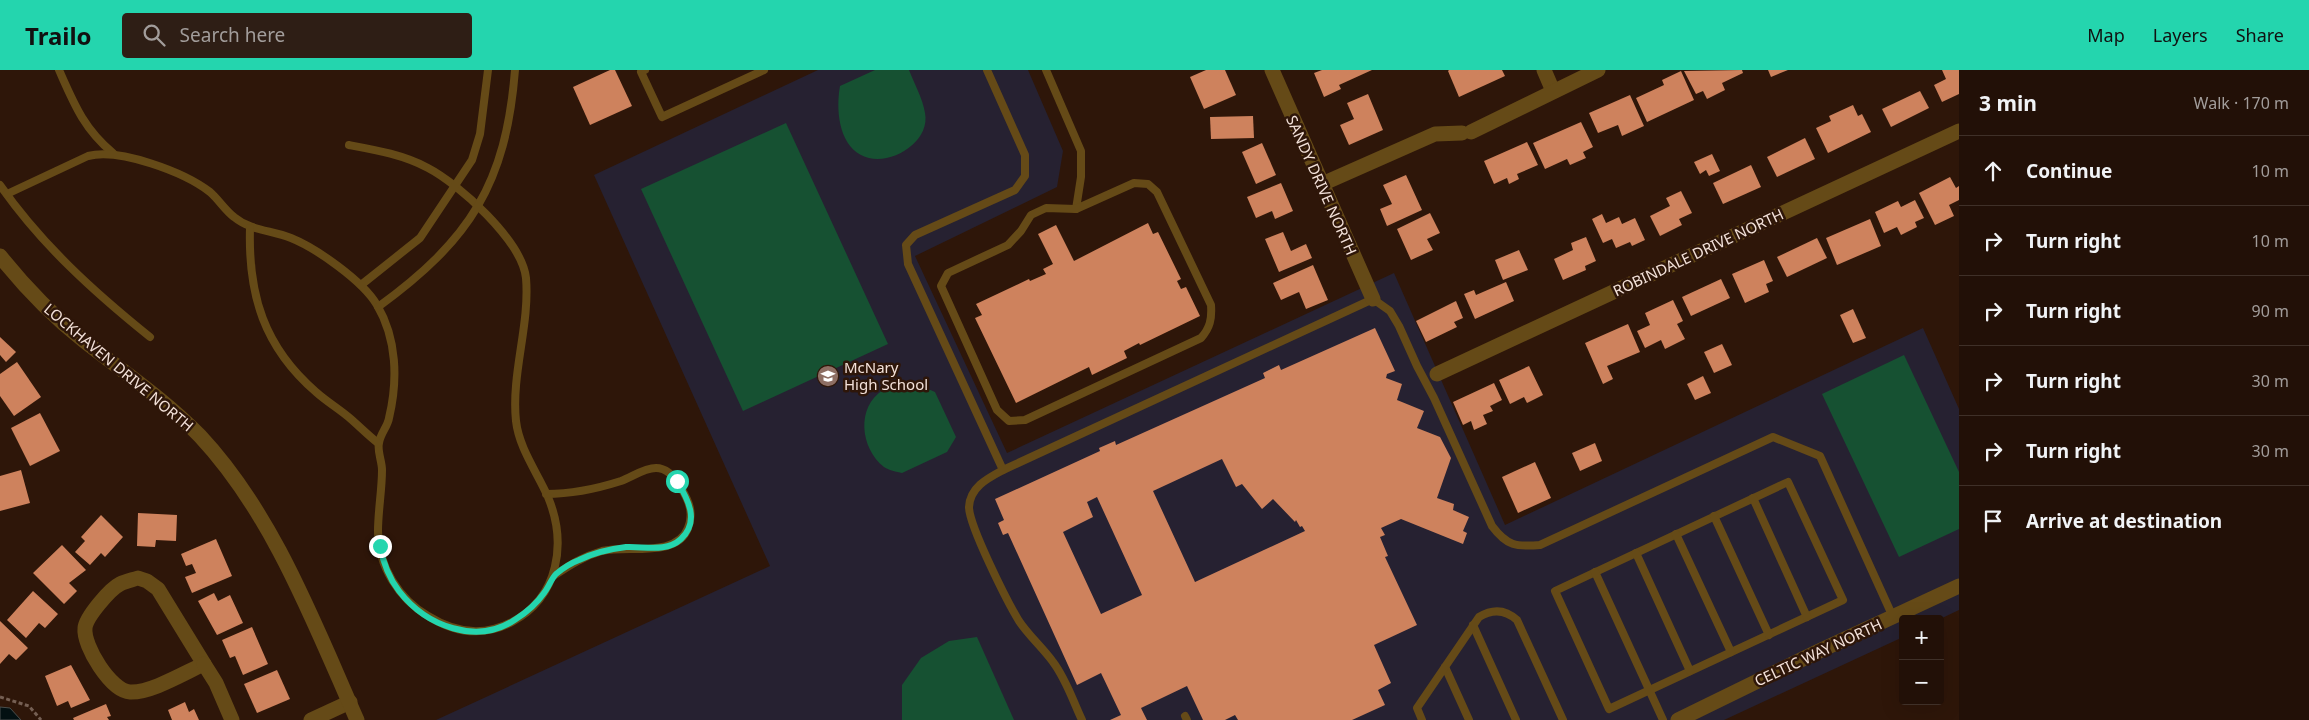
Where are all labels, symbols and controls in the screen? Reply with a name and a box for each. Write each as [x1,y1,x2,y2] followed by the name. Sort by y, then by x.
[122,13,472,58] search box
[25,19,92,52] text: Trailo
[140,21,168,49] icon: search
[180,22,285,48] text: Search here
[2087,23,2125,47] text: Map
[2153,23,2208,47] text: Layers
[2236,23,2284,47] text: Share
[1979,89,2037,117] text: 3 min
[2194,92,2289,114] text: Walk · 170 m
[1282,112,1362,258] street label: SANDY DRIVE NORTH
[1979,157,2007,185] icon: ahead
[2026,158,2112,184] text: Continue
[2252,160,2289,182] text: 10 m
[1609,204,1787,300] street label: ROBINDALE DRIVE NORTH
[1979,227,2007,255] icon: right
[2026,228,2121,254] text: Turn right
[2252,230,2289,252] text: 10 m
[1979,297,2007,325] icon: right
[2026,298,2121,324] text: Turn right
[40,299,198,435] street label: LOCKHAVEN DRIVE NORTH
[2252,300,2289,322] text: 90 m
[844,357,928,394] place label: McNary High School
[816,364,840,388] school or university icon: McNary High School
[1979,367,2007,395] icon: right
[2026,368,2121,394] text: Turn right
[2252,370,2289,392] text: 30 m
[1979,437,2007,465] icon: right
[2026,438,2121,464] text: Turn right
[2252,440,2289,462] text: 30 m
[666,470,689,493] route start
[1979,507,2007,535] icon: arrive
[2026,508,2222,534] text: Arrive at destination
[369,535,392,558] route end
[1751,614,1885,690] street label: CELTIC WAY NORTH
[1899,615,1944,705] map controls
[1899,615,1944,660] button: +
[1899,660,1944,705] button: −

